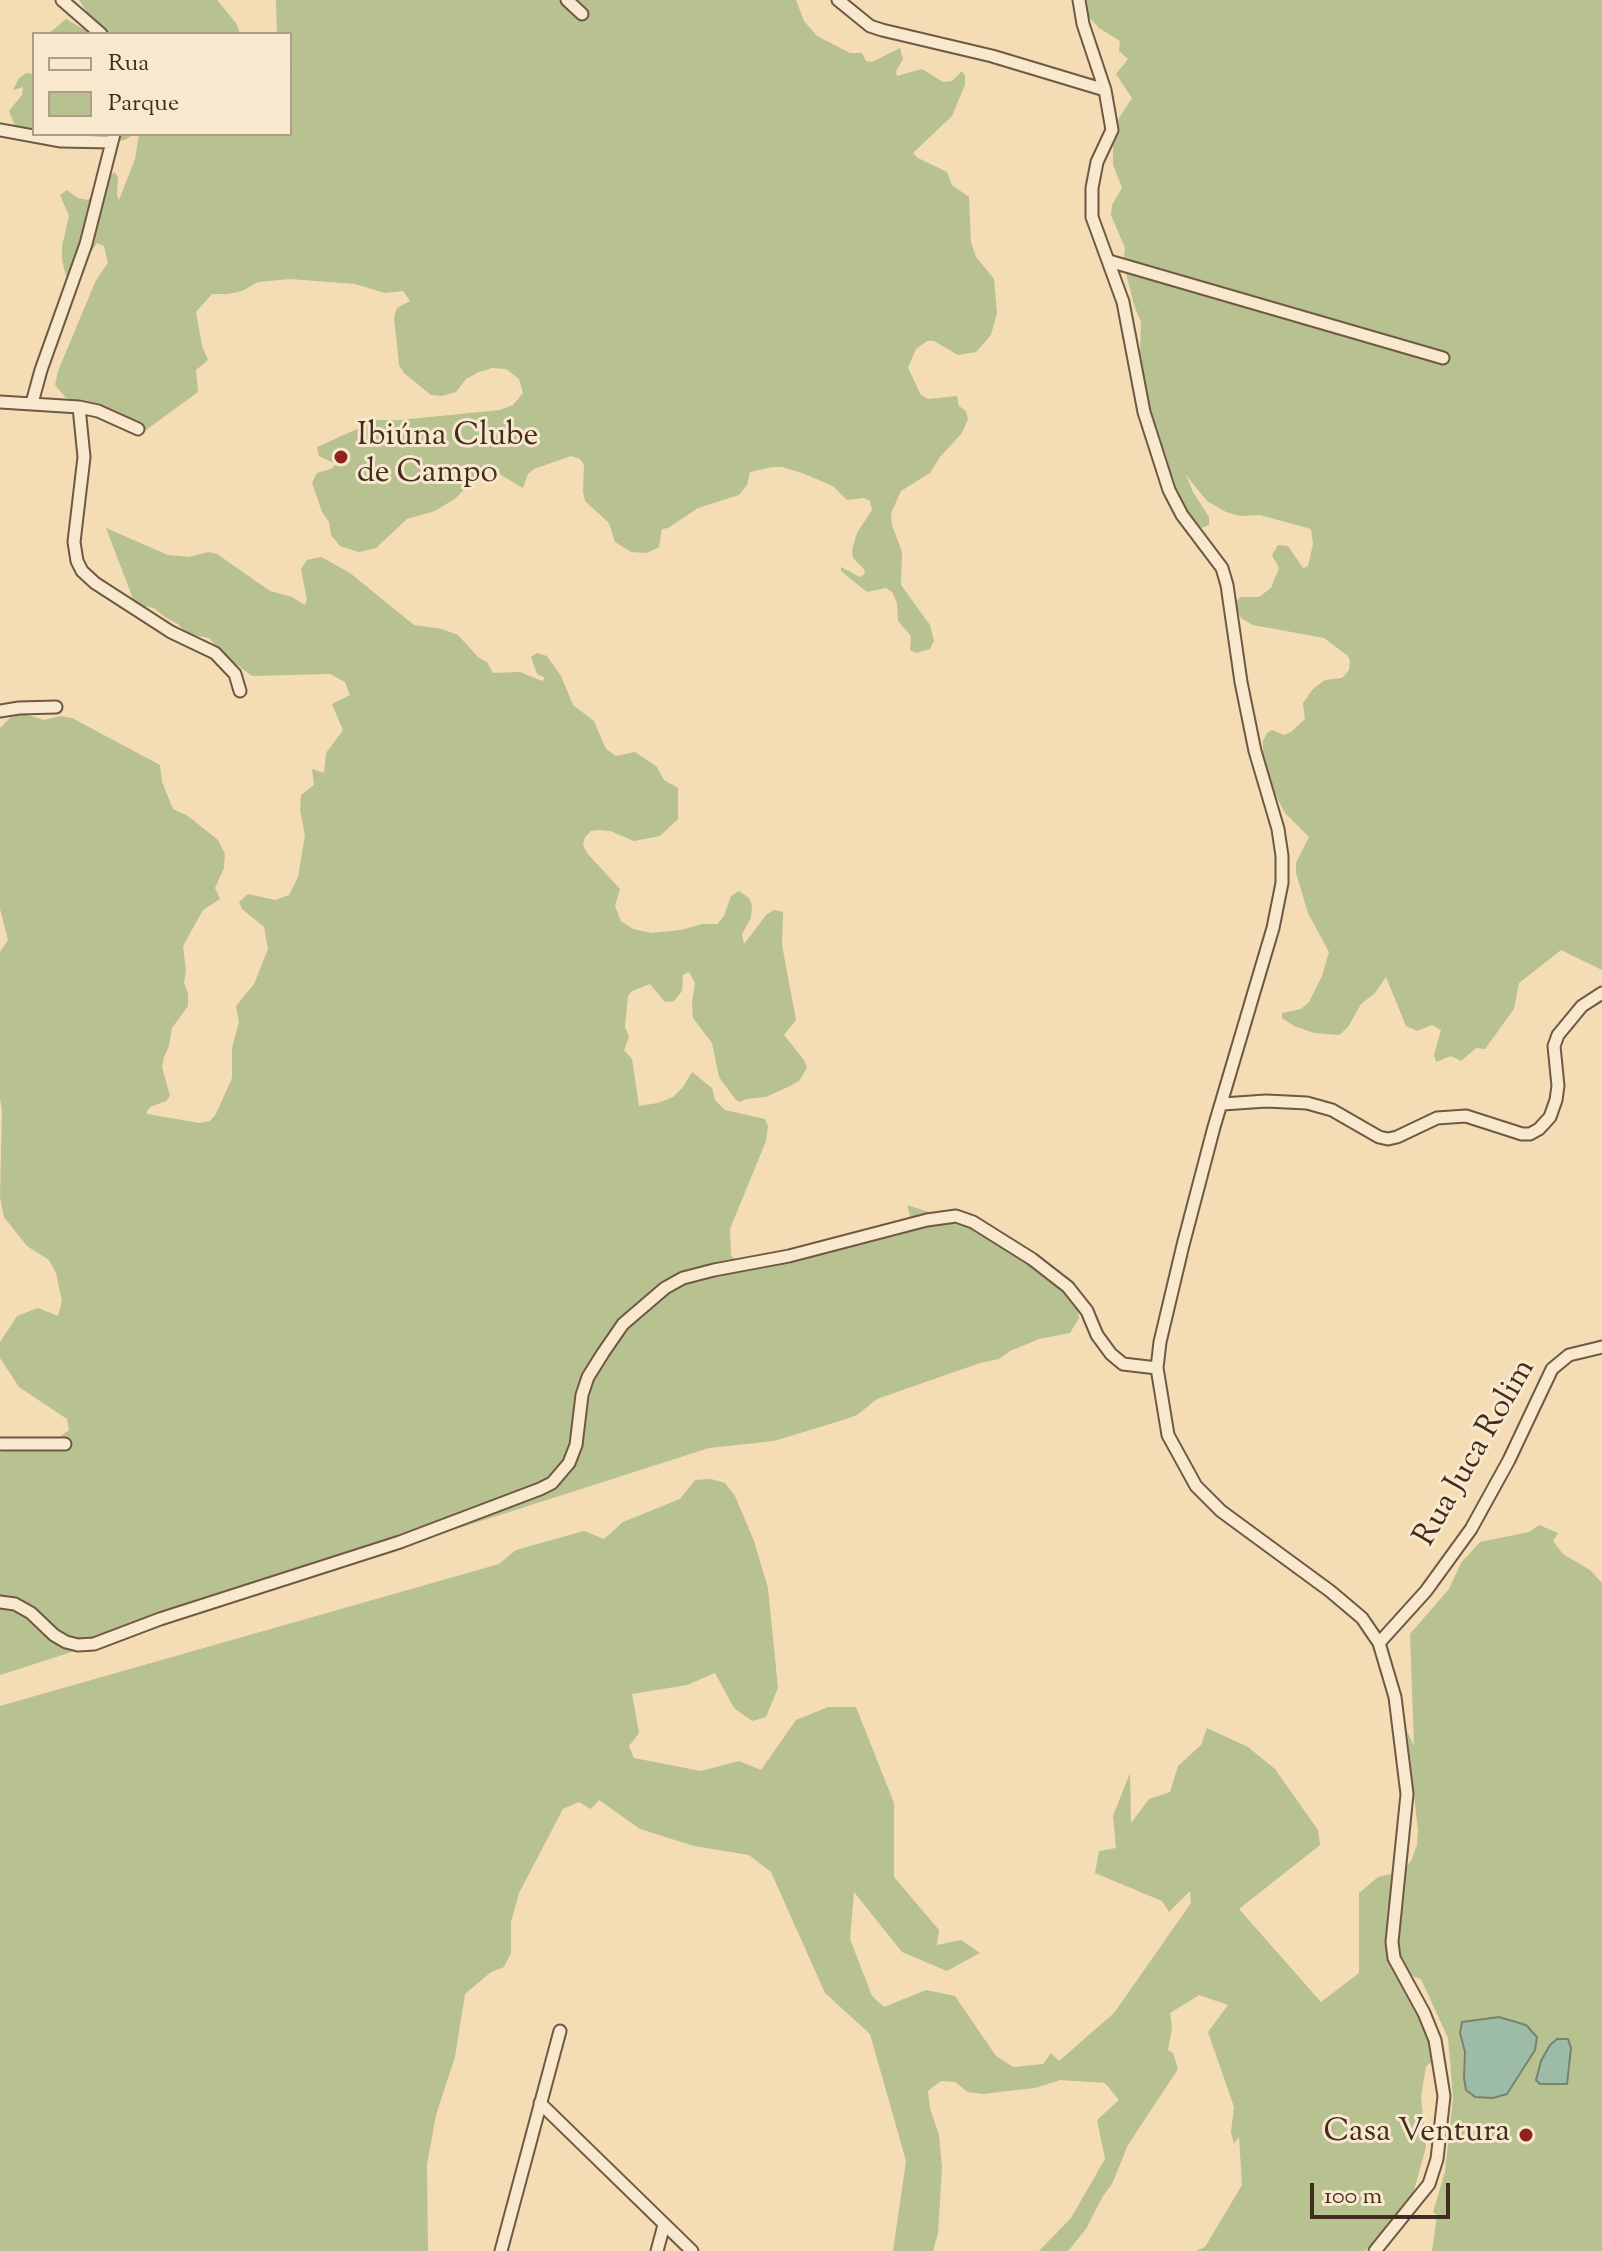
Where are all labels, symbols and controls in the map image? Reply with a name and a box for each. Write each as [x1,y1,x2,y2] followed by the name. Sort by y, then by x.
[32,32,292,136] legend
[108,47,149,81] text: Rua
[108,87,179,121] text: Parque
[357,420,538,495] place label: Ibiúna Clube de Campo
[332,448,350,466] marker: Ibiúna Clube de Campo
[1408,1354,1546,1554] street label: Rua Juca Rolim
[1323,2116,1510,2154] place label: Casa Ventura
[1517,2126,1535,2144] marker: Casa Ventura
[1314,2167,1454,2217] scale bar
[1324,2180,1382,2214] text: 100 m

